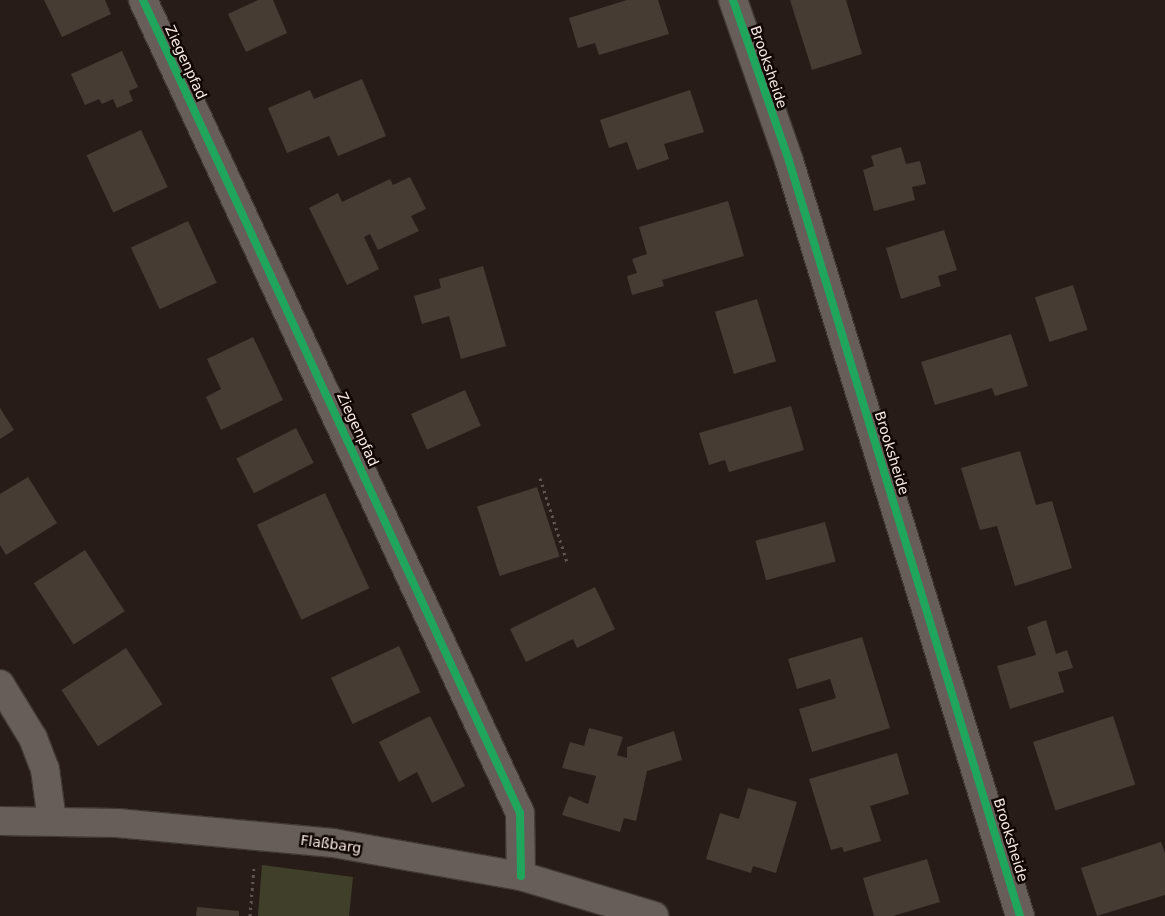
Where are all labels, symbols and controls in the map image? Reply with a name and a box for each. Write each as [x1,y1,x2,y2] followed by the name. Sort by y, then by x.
[162,22,210,102] street label: Ziegenpfad
[747,23,791,111] street label: Brooksheide
[334,389,382,469] street label: Ziegenpfad
[871,409,913,497] street label: Brooksheide
[990,796,1032,884] street label: Brooksheide
[300,831,362,857] street label: Flaßbarg

